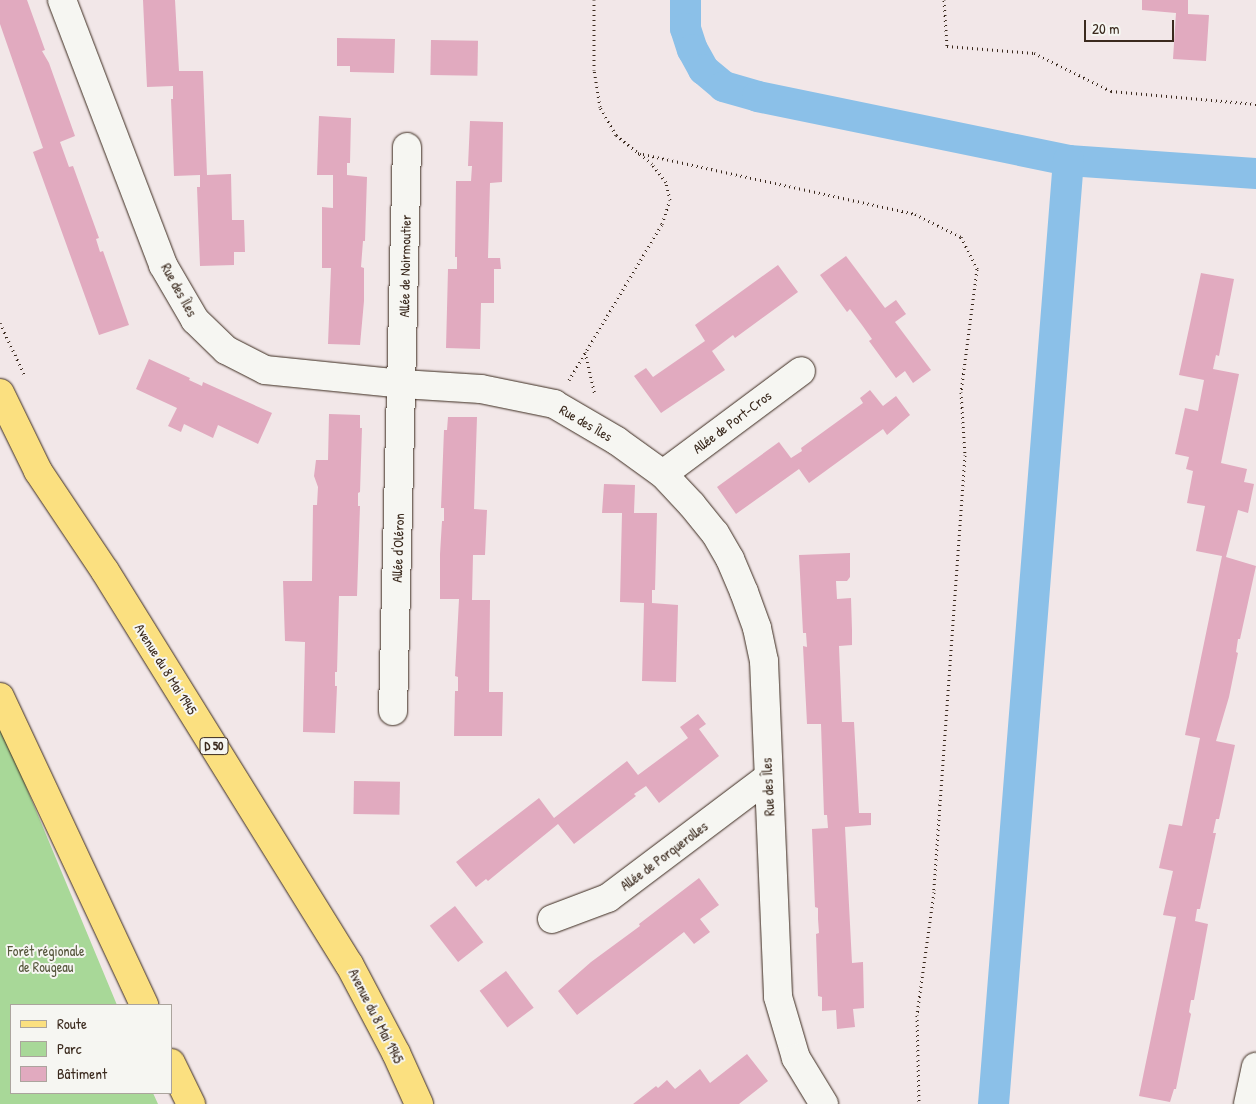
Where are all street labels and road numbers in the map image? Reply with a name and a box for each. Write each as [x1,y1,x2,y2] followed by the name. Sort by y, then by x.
[396,214,414,318] street label: Allée de Noirmoutier
[158,260,200,320] street label: Rue des Îles
[689,387,775,457] street label: Allée de Port-Cros
[557,401,615,445] street label: Rue des Îles
[388,513,408,583] street label: Allée d'Oléron
[131,621,201,717] street label: Avenue du 8 Mai 1945
[199,736,229,756] road number: D 50
[758,757,778,817] street label: Rue des Îles
[617,818,711,894] street label: Allée de Porquerolles
[345,966,407,1066] street label: Avenue du 8 Mai 1945

